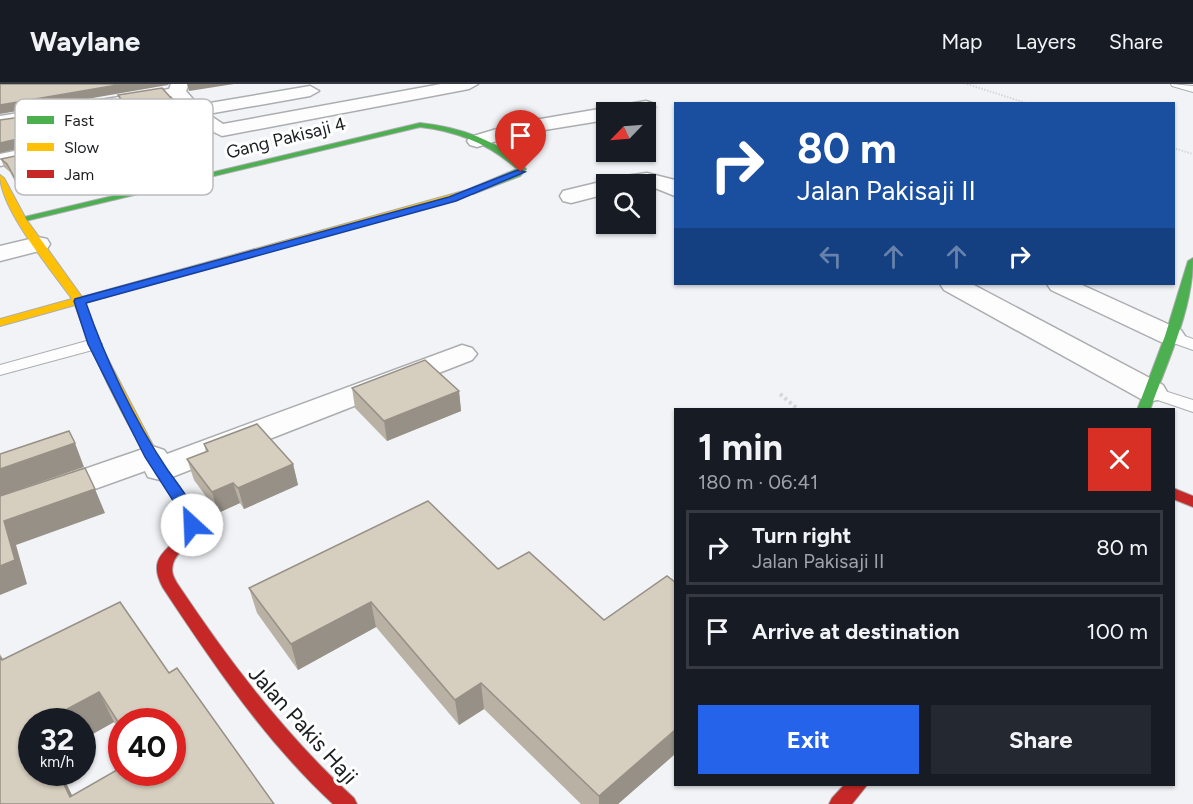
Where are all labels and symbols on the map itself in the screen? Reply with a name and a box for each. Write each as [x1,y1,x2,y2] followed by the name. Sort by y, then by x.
[15,99,213,195] legend
[596,102,656,162] north arrow
[495,110,546,172] pin
[64,111,94,130] text: Fast
[224,113,348,163] street label: Gang Pakisaji 4
[64,138,99,157] text: Slow
[64,165,94,184] text: Jam
[160,493,224,557] position arrow
[243,660,363,790] street label: Jalan Pakis Haji
[108,708,186,786] speed limit sign: 40

